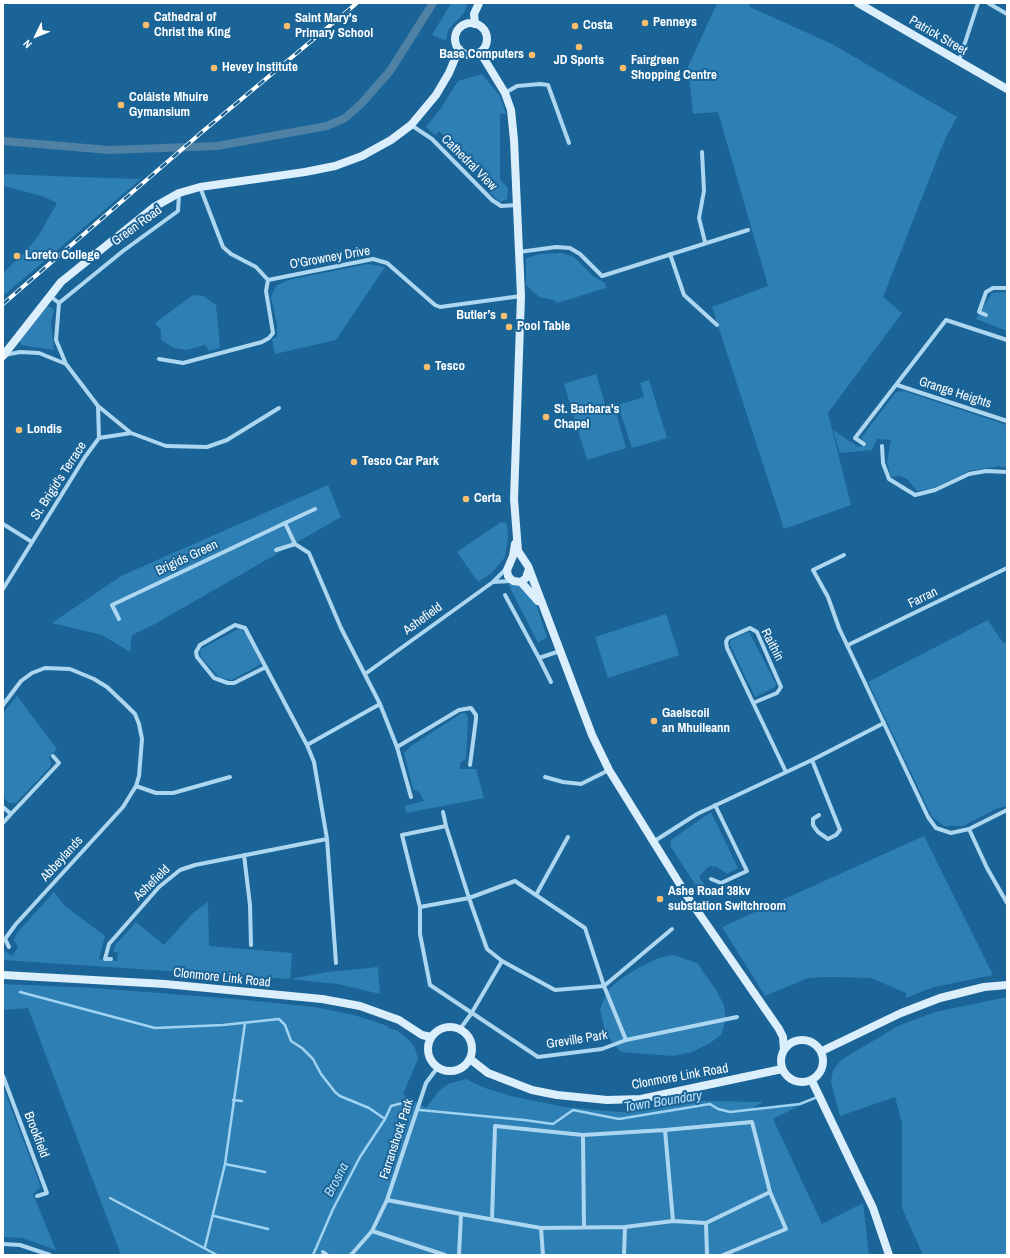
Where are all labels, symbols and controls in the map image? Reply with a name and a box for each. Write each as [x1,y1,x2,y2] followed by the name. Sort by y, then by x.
[154,10,230,41] place label: Cathedral of Christ the King
[295,11,373,42] place label: Saint Mary's Primary School
[906,13,970,59] street label: Patrick Street
[653,15,697,31] place label: Penneys
[16,16,56,56] north arrow
[583,18,613,34] place label: Costa
[640,18,650,28] marker: Penneys
[141,20,151,30] marker: Cathedral of Christ the King
[282,21,292,31] marker: Saint Mary's Primary School
[570,21,580,31] marker: Costa
[20,37,35,51] text: N
[574,42,584,52] marker: JD Sports
[439,47,524,63] place label: Base Computers
[527,50,537,60] marker: Base Computers
[554,53,604,69] place label: JD Sports
[631,53,717,84] place label: Fairgreen Shopping Centre
[222,60,298,76] place label: Hevey Institute
[209,63,219,73] marker: Hevey Institute
[618,63,628,73] marker: Fairgreen Shopping Centre
[129,90,208,121] place label: Coláiste Mhuire Gymansium
[116,100,126,110] marker: Coláiste Mhuire Gymansium
[438,132,500,194] street label: Cathedral View
[109,203,165,249] street label: Green Road
[289,243,371,273] street label: O'Growney Drive
[25,248,100,264] place label: Loreto College
[12,251,22,261] marker: Loreto College
[456,308,496,324] place label: Butler’s
[499,311,509,321] marker: Butler’s
[517,319,570,335] place label: Pool Table
[504,322,514,332] marker: Pool Table
[435,359,465,375] place label: Tesco
[422,362,432,372] marker: Tesco
[917,374,993,412] street label: Grange Heights
[554,402,619,433] place label: St. Barbara's Chapel
[541,412,551,422] marker: St. Barbara's Chapel
[27,422,62,438] place label: Londis
[14,425,24,435] marker: Londis
[28,439,90,523] street label: St. Brigid's Terrace
[362,454,439,470] place label: Tesco Car Park
[349,457,359,467] marker: Tesco Car Park
[474,491,501,507] place label: Certa
[461,494,471,504] marker: Certa
[154,537,220,579] street label: Brigids Green
[906,584,940,612] street label: Farran
[400,600,446,638] street label: Ashefield
[757,626,787,664] street label: Raithín
[662,706,730,737] place label: Gaelscoil an Mhuileann
[649,716,659,726] marker: Gaelscoil an Mhuileann
[38,833,86,885] street label: Abbeylands
[131,862,173,904] street label: Ashefield
[668,884,786,915] place label: Ashe Road 38kv substation Switchroom
[655,894,665,904] marker: Ashe Road 38kv substation Switchroom
[173,965,271,991] street label: Clonmore Link Road
[545,1027,609,1053] street label: Greville Park
[631,1061,729,1093] street label: Clonmore Link Road
[623,1088,703,1116] water label: Town Boundary
[377,1097,417,1181] street label: Farranshock Park
[20,1110,52,1160] street label: Brookfield
[321,1160,353,1200] water label: Brosna

